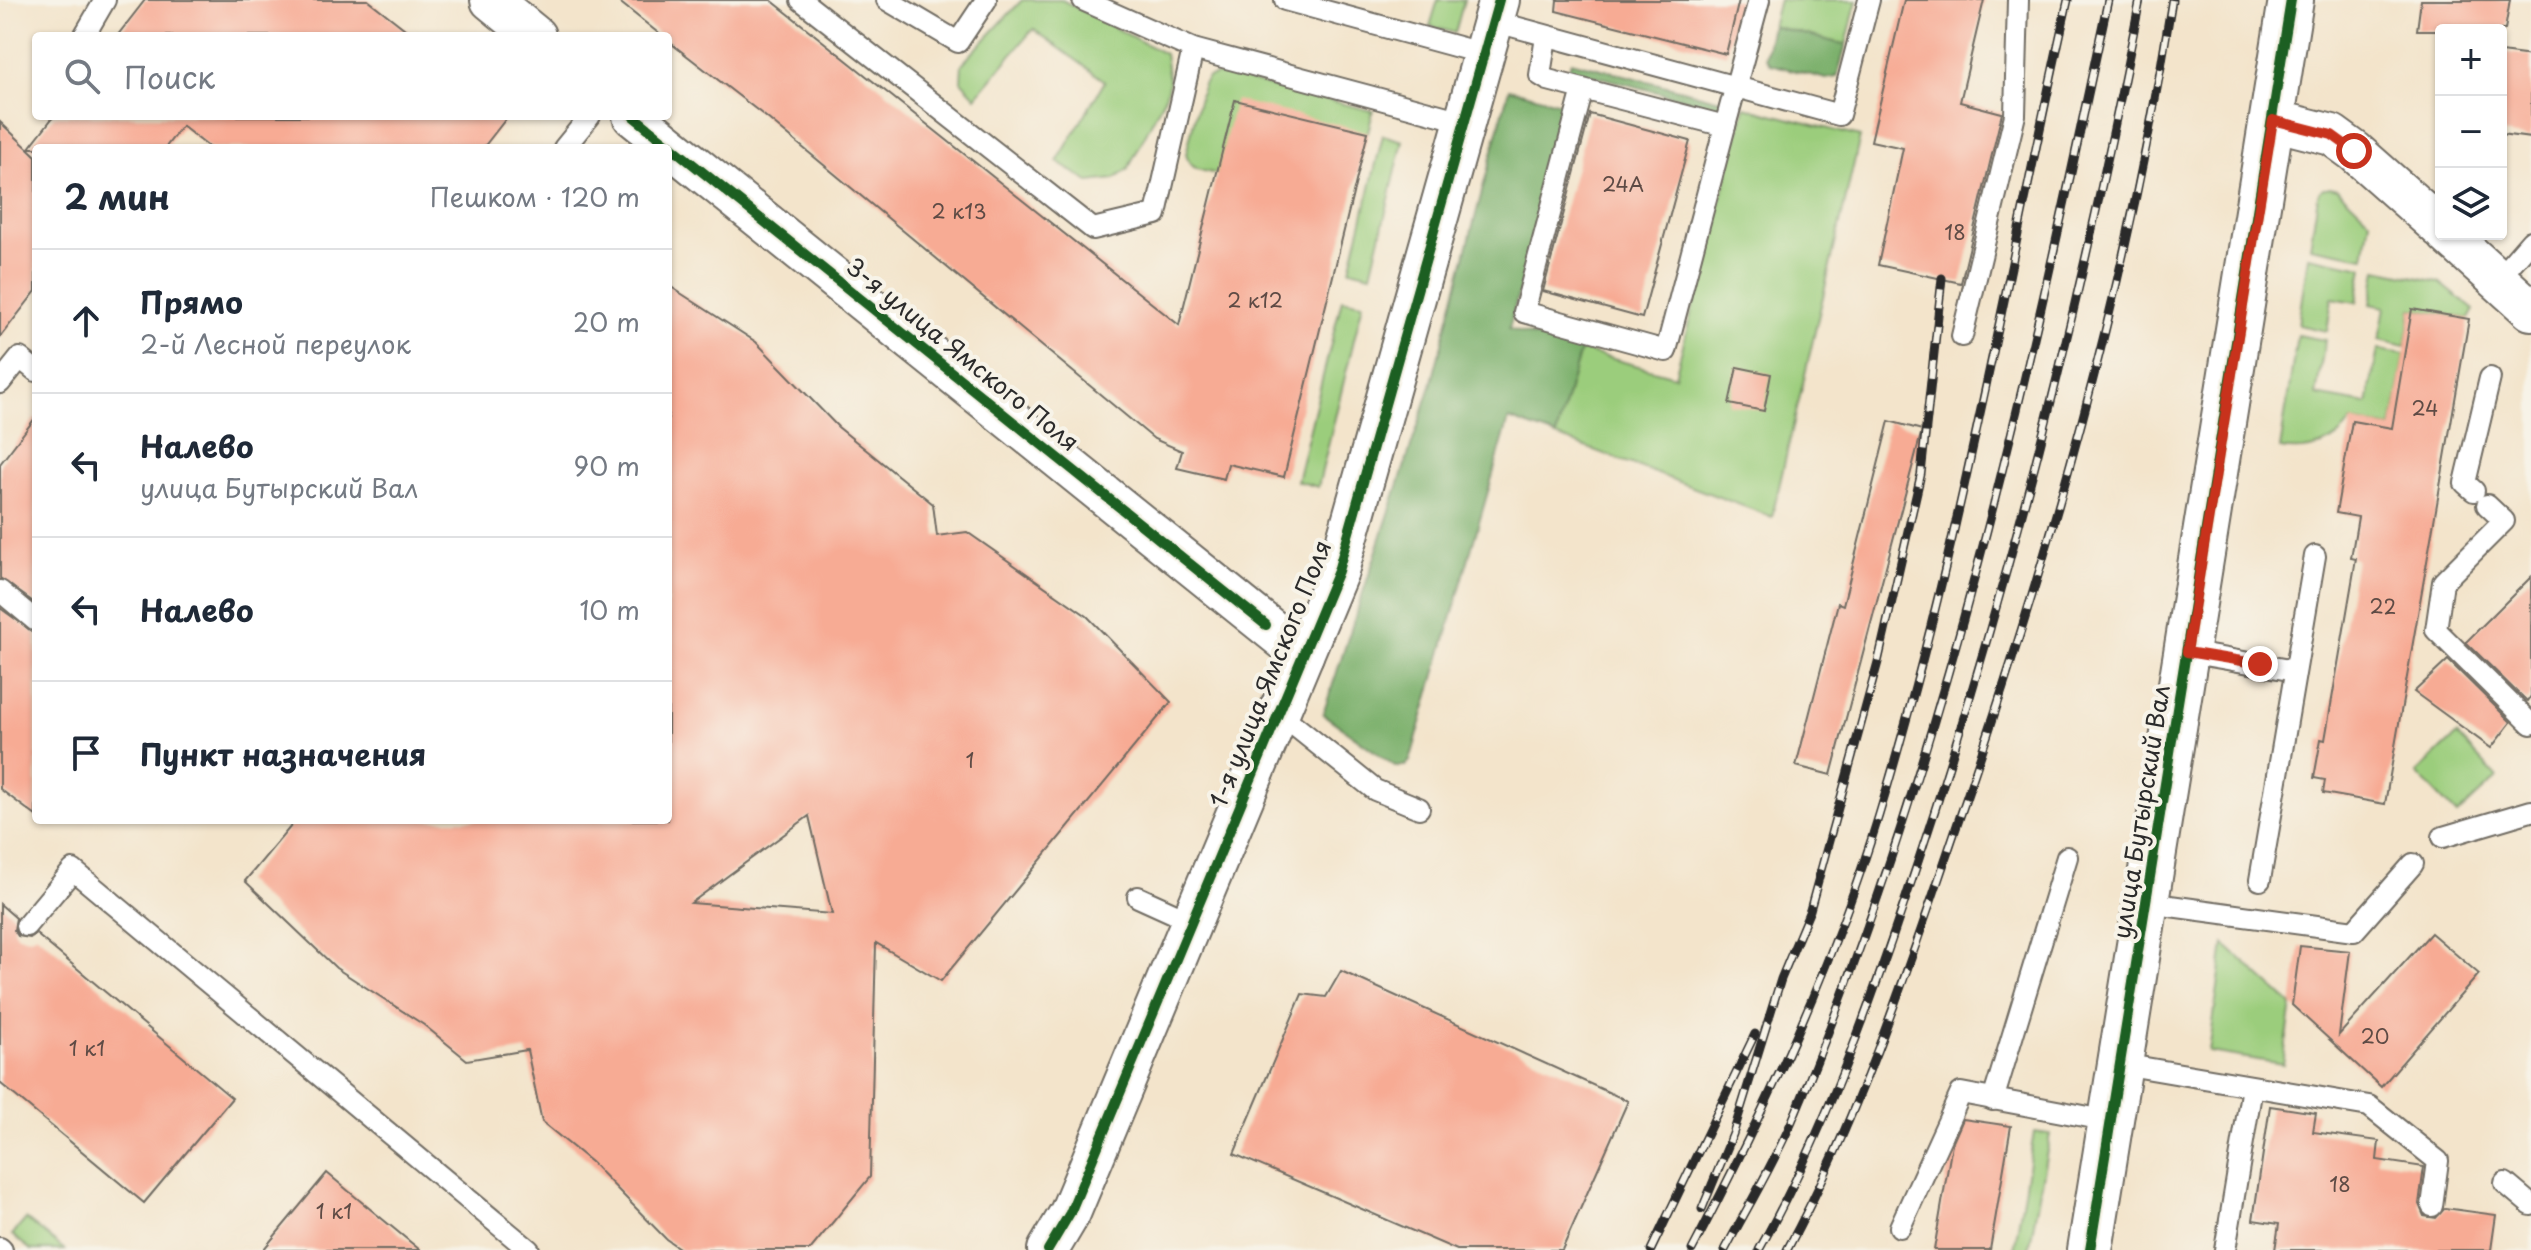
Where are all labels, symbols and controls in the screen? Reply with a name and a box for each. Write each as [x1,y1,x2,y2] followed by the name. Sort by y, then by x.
[2435,24,2507,240] map controls
[2435,24,2507,96] button: +
[32,32,672,120] search box
[60,54,104,98] icon: search
[124,54,215,99] text: Поиск
[2435,96,2507,168] button: −
[2336,133,2372,169] route start
[2435,168,2507,240] button: layers
[1602,169,1644,199] house number: 24А
[64,170,170,222] text: 2 мин
[430,177,640,216] text: Пешком · 120 m
[932,196,986,226] house number: 2 к13
[1944,217,1966,247] house number: 18
[839,248,1087,459] street label: 3-я улица Ямского Поля
[140,279,243,324] text: Прямо
[1227,285,1283,315] house number: 2 к12
[64,299,108,343] icon: ahead
[573,302,640,341] text: 20 m
[140,324,411,363] text: 2-й Лесной переулок
[2412,393,2438,423] house number: 24
[140,423,254,468] text: Налево
[64,443,108,487] icon: left
[573,446,640,485] text: 90 m
[140,468,418,507] text: улица Бутырский Вал
[1199,534,1339,812] street label: 1-я улица Ямского Поля
[64,587,108,631] icon: left
[140,587,254,632] text: Налево
[579,590,640,629] text: 10 m
[2370,591,2396,621] house number: 22
[2242,646,2278,682] route end
[2102,682,2178,941] street label: улица Бутырский Вал
[64,731,108,775] icon: arrive
[140,731,426,776] text: Пункт назначения
[966,745,974,775] house number: 1
[2361,1021,2389,1051] house number: 20
[69,1033,105,1063] house number: 1 к1
[2329,1169,2351,1199] house number: 18
[316,1196,352,1226] house number: 1 к1

